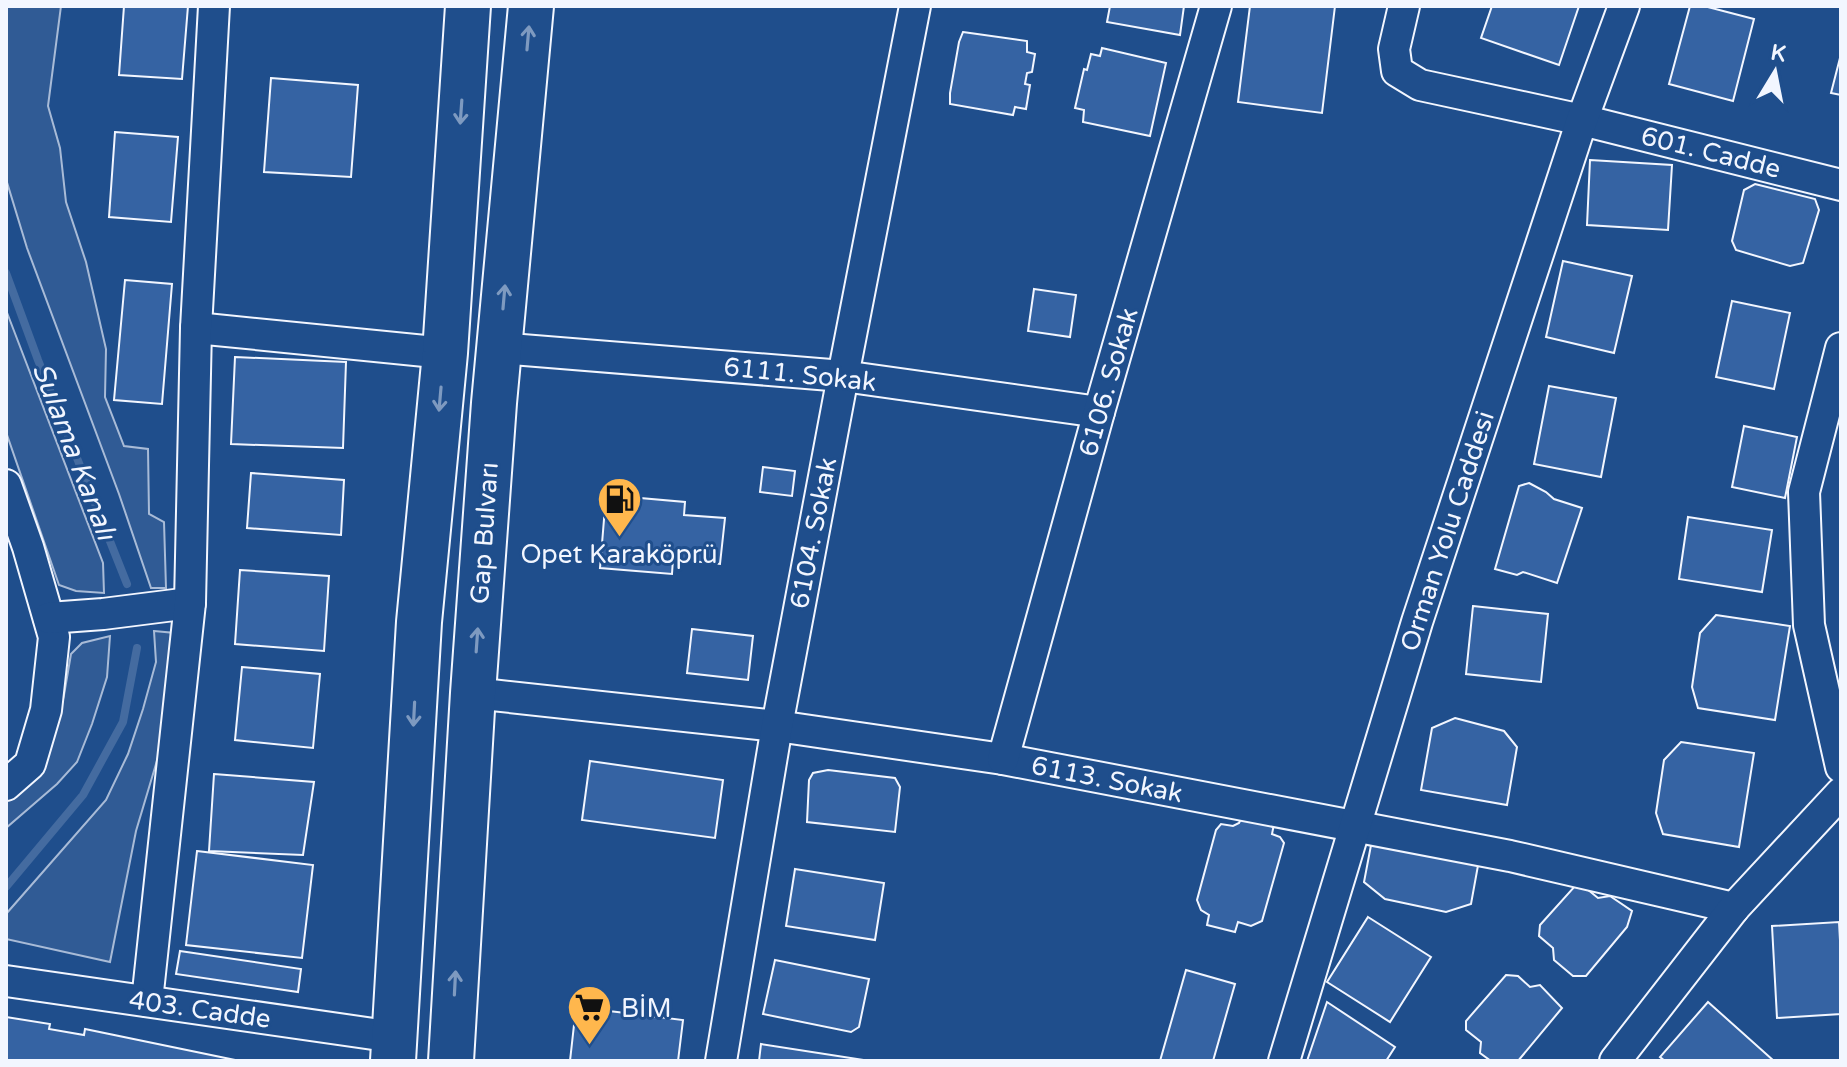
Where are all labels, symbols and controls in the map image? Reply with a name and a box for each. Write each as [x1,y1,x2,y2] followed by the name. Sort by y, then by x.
[520,25,535,52] one-way arrow
[1735,32,1815,112] north arrow
[1769,39,1788,67] text: K
[453,98,468,125] one-way arrow
[1638,120,1784,185] street label: 601. Cadde
[496,284,511,311] one-way arrow
[1072,304,1145,460] street label: 6106. Sokak
[722,351,878,398] street label: 6111. Sokak
[25,358,124,546] water label: Sulama Kanalı
[433,385,448,412] one-way arrow
[1394,407,1501,655] street label: Orman Yolu Caddesi
[784,455,843,611] street label: 6104. Sokak
[464,461,505,605] street label: Gap Bulvarı
[595,475,643,538] fuel station icon: Opet Karaköprü
[520,539,718,570] place label: Opet Karaköprü
[470,627,485,654] one-way arrow
[406,700,421,727] one-way arrow
[1029,750,1185,809] street label: 6113. Sokak
[448,970,463,997] one-way arrow
[127,984,273,1035] street label: 403. Cadde
[566,984,614,1047] supermarket icon: BİM
[621,993,672,1024] place label: BİM

